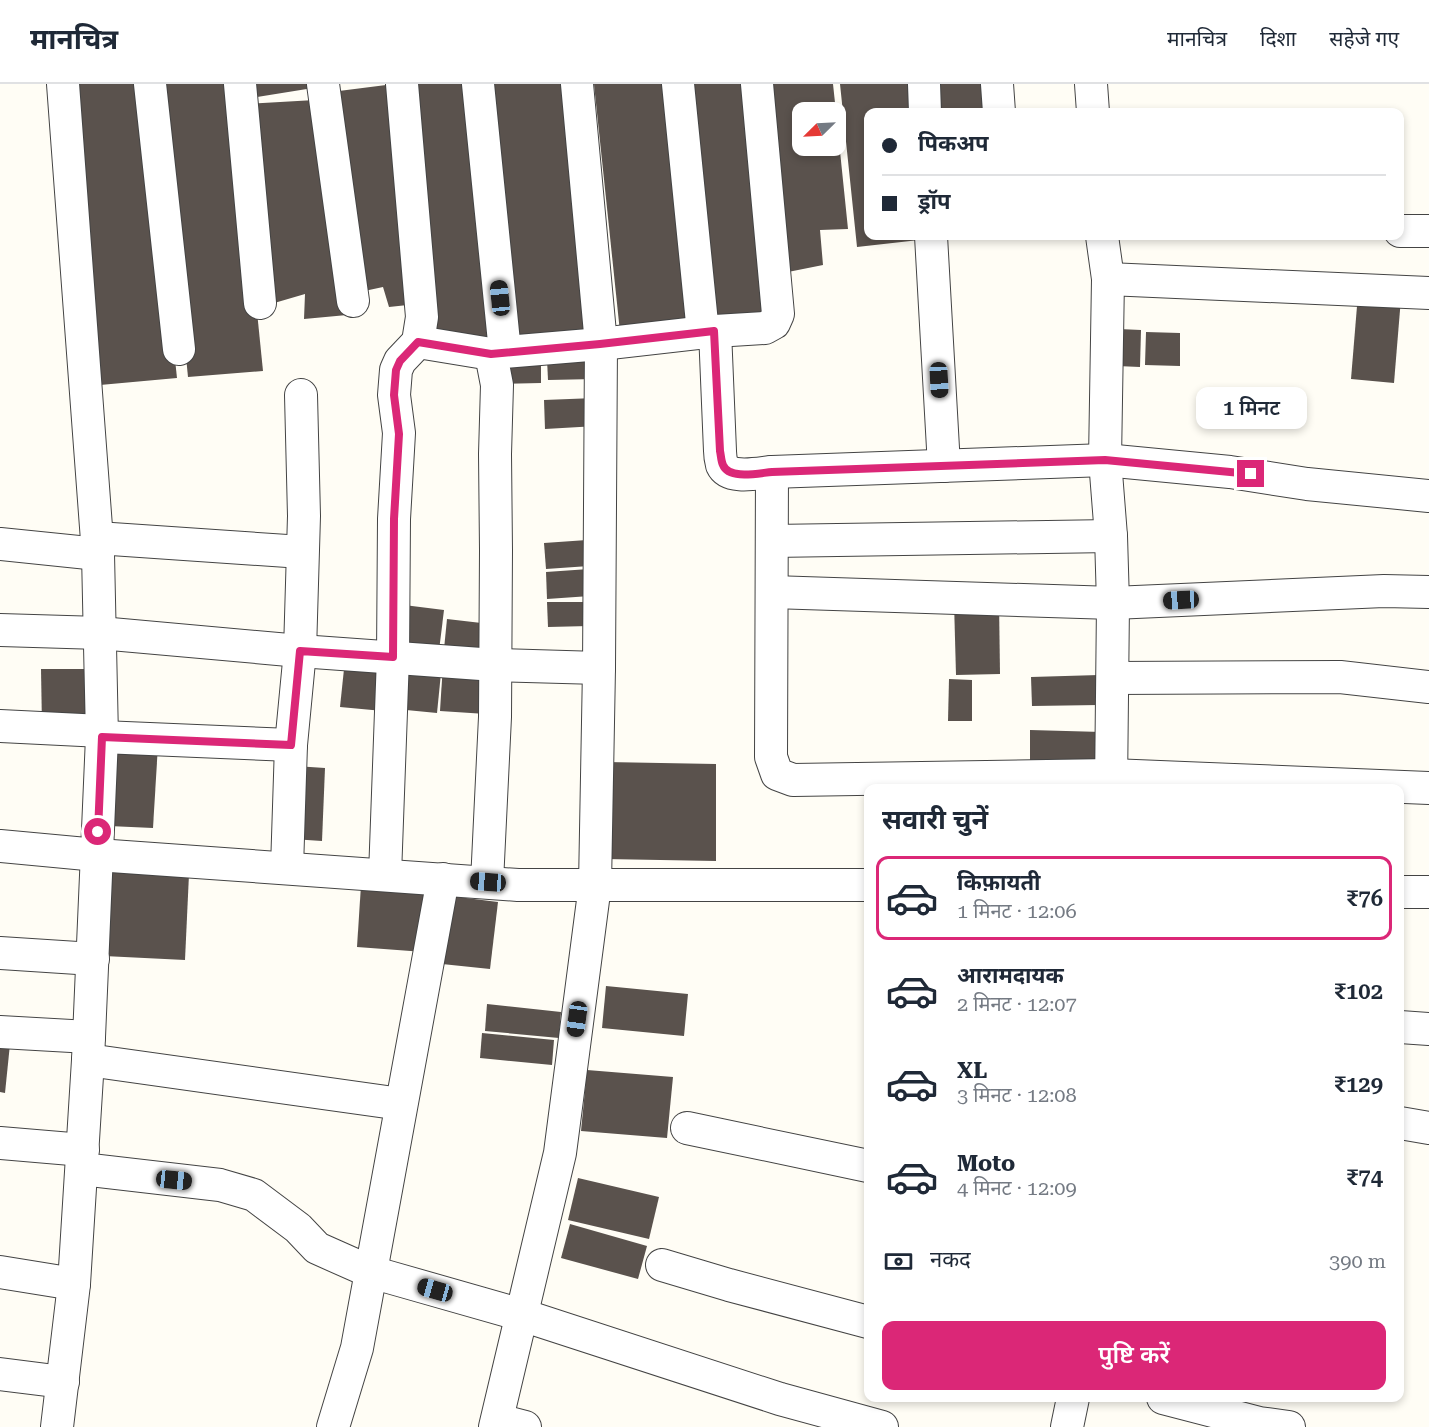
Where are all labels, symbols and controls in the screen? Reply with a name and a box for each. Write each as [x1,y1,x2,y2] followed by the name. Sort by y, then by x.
[30,23,118,56] text: मानचित्र
[1167,27,1227,51] text: मानचित्र
[1260,27,1296,51] text: दिशा
[1329,27,1399,51] text: सहेजे गए
[792,102,846,156] north arrow
[792,102,846,156] map controls
[918,131,989,156] text: पिकअप
[918,189,951,214] text: ड्रॉप
[489,279,511,317] car
[929,362,949,398] car
[1196,387,1306,429] callout: 1 मिनट
[1223,396,1280,420] text: 1 मिनट
[1237,460,1264,487] route end
[1163,590,1199,610] car
[882,804,988,836] text: सवारी चुनें
[84,818,111,845] route start
[957,870,1041,895] text: किफ़ायती
[885,871,939,925] icon: car
[469,872,507,892] car
[1346,886,1383,911] text: ₹76
[957,899,1077,923] text: 1 मिनट · 12:06
[957,963,1064,988] text: आरामदायक
[885,964,939,1018] icon: car
[1334,979,1383,1004] text: ₹102
[957,992,1077,1016] text: 2 मिनट · 12:07
[566,1000,588,1038] car
[885,1057,939,1111] icon: car
[957,1058,987,1083] text: XL
[1334,1072,1383,1097] text: ₹129
[957,1083,1077,1107] text: 3 मिनट · 12:08
[885,1150,939,1204] icon: car
[957,1151,1015,1176] text: Moto
[1346,1165,1383,1190] text: ₹74
[155,1169,193,1191] car
[957,1176,1077,1200] text: 4 मिनट · 12:09
[882,1245,915,1278] icon: cash
[930,1247,971,1272] text: नकद
[1329,1249,1386,1273] text: 390 m
[415,1276,455,1304] car
[882,1321,1386,1390] button: पुष्टि करें

